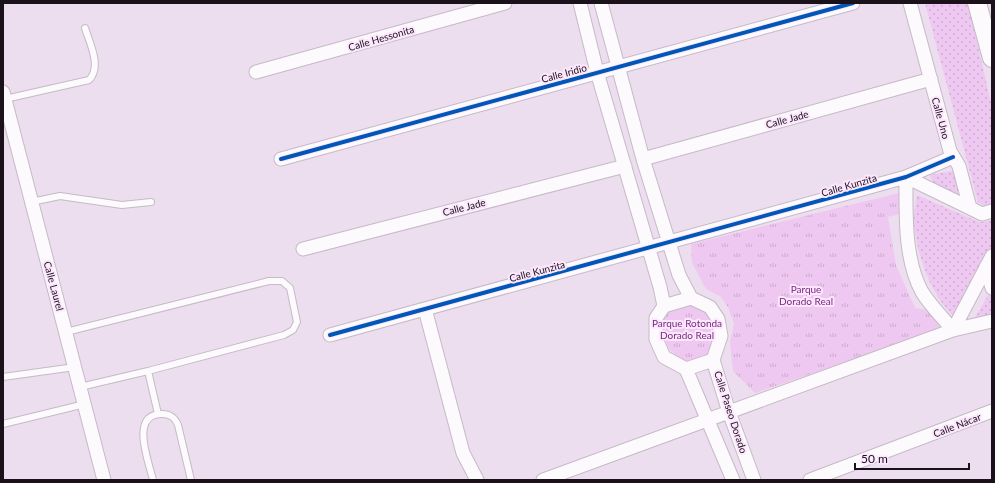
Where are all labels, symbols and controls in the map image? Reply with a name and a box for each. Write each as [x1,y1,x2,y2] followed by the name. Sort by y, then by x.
[347,23,415,53] street label: Calle Hessonita
[540,61,588,85] street label: Calle Iridio
[930,96,952,140] street label: Calle Uno
[764,108,810,130] street label: Calle Jade
[820,171,878,199] street label: Calle Kunzita
[441,196,487,218] street label: Calle Jade
[508,258,566,284] street label: Calle Kunzita
[42,260,66,312] street label: Calle Laurel
[779,283,833,307] park label: Parque Dorado Real
[652,317,722,341] park label: Parque Rotonda Dorado Real
[712,369,750,455] street label: Calle Paseo Dorado
[931,410,983,440] street label: Calle Nácar
[855,445,969,471] scale bar
[861,451,888,466] text: 50 m

